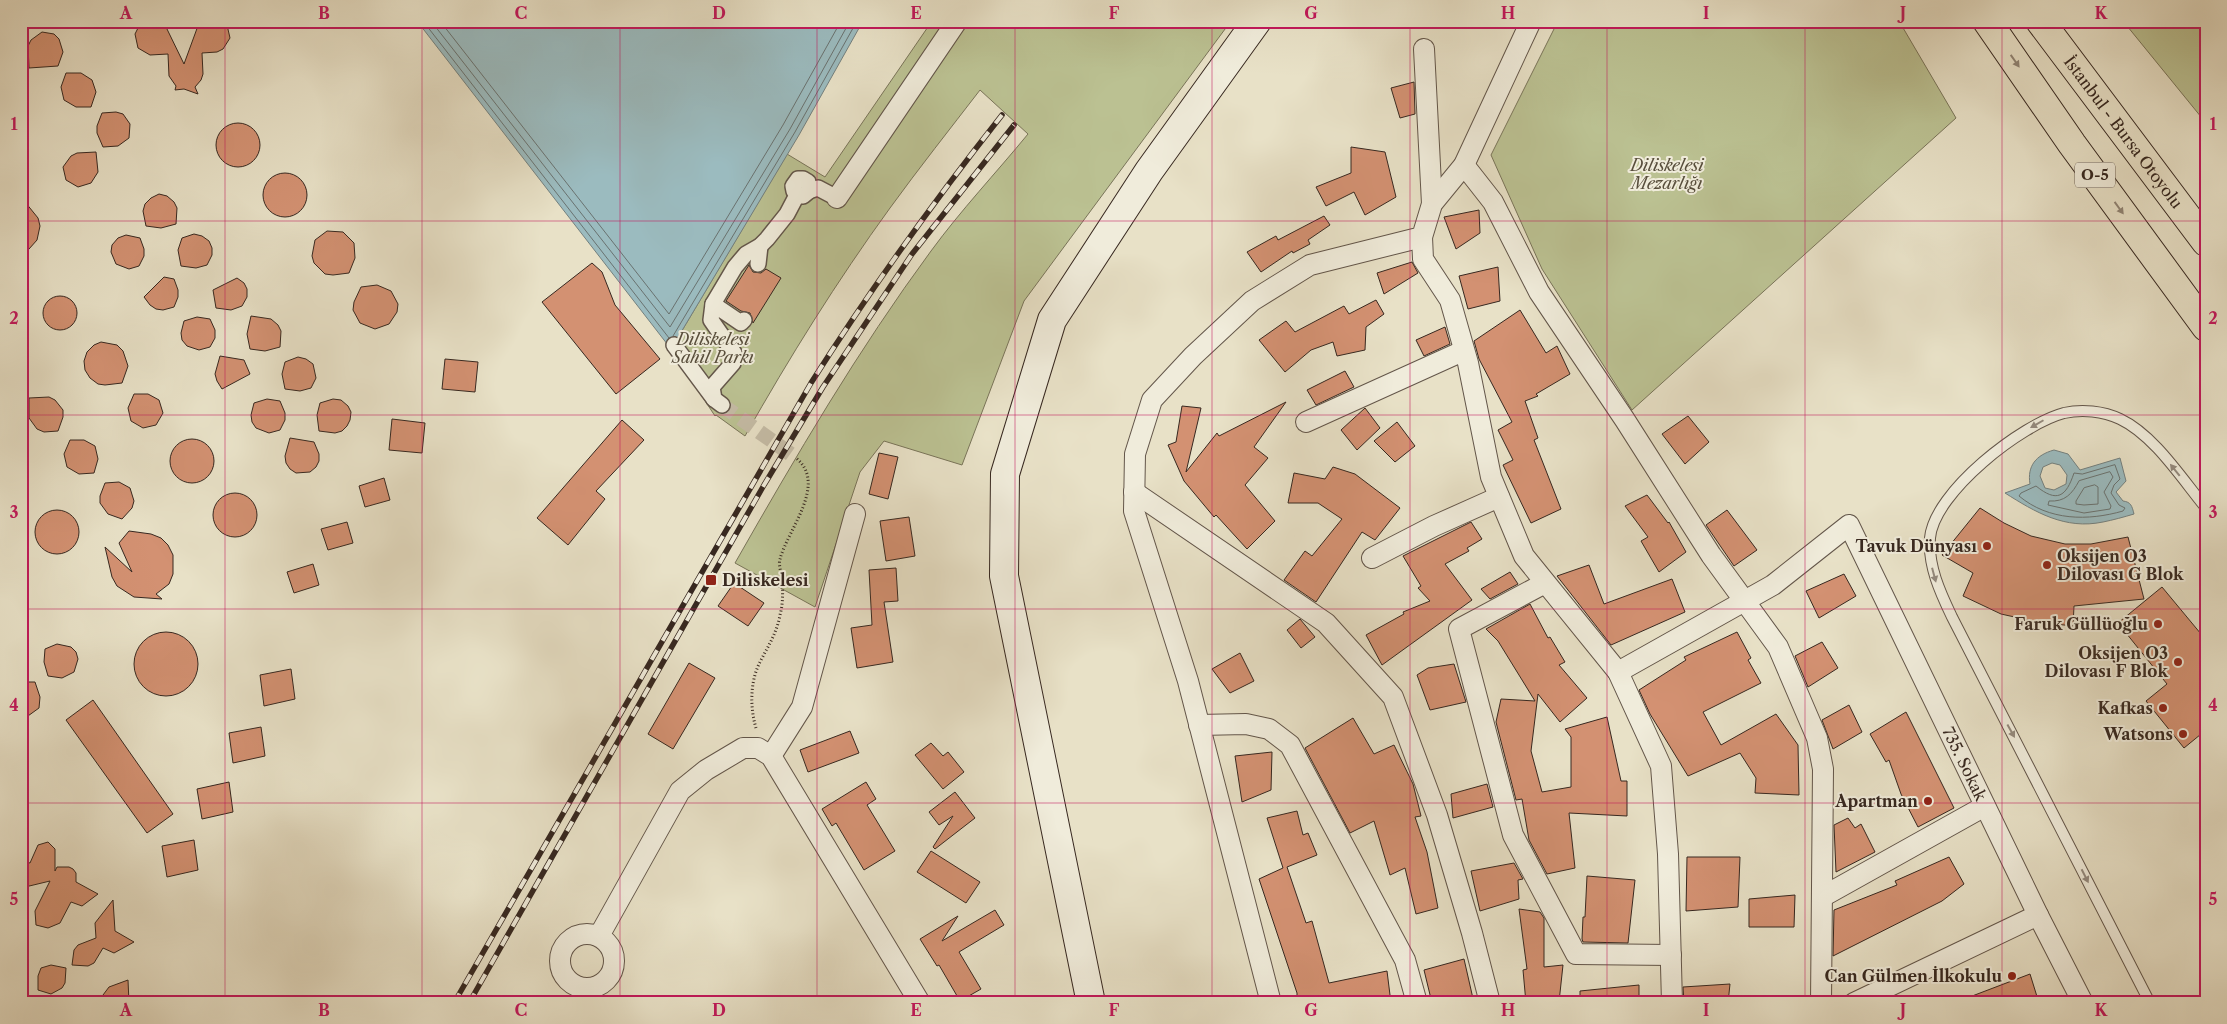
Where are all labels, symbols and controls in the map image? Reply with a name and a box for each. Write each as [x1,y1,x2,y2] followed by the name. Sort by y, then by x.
[119,3,133,23] text: A
[318,3,330,23] text: B
[515,3,527,23] text: C
[712,3,726,23] text: D
[910,3,922,23] text: E
[1109,3,1120,23] text: F
[1304,3,1318,23] text: G
[1501,3,1515,23] text: H
[1703,3,1710,23] text: I
[1897,3,1906,23] text: J
[2095,3,2109,23] text: K
[2060,52,2187,212] street label: İstanbul - Bursa Otoyolu
[2010,55,2020,68] one-way arrow
[10,114,18,134] text: 1
[2209,114,2217,134] text: 1
[1629,155,1704,193] park label: Diliskelesi Mezarlığı
[2075,162,2115,188] road number: O-5
[2113,201,2124,214] one-way arrow
[9,308,19,328] text: 2
[2208,308,2218,328] text: 2
[671,329,754,367] park label: Diliskelesi Sahil Parkı
[2031,420,2044,429] one-way arrow
[2170,464,2181,477] one-way arrow
[9,502,19,522] text: 3
[2208,502,2218,522] text: 3
[1855,536,1977,556] place label: Tavuk Dünyası
[1981,540,1993,552] marker: Tavuk Dünyası
[2057,546,2184,584] place label: Oksijen O3 Dilovası G Blok
[2041,559,2053,571] marker: Oksijen O3 Dilovası G Blok
[1931,567,1939,582] one-way arrow
[722,570,809,590] place label: Diliskelesi
[704,573,718,587] marker: Diliskelesi
[2014,614,2148,634] place label: Faruk Güllüoğlu
[2152,618,2164,630] marker: Faruk Güllüoğlu
[2045,643,2168,681] place label: Oksijen O3 Dilovası F Blok
[2172,656,2184,668] marker: Oksijen O3 Dilovası F Blok
[9,695,19,715] text: 4
[2208,695,2218,715] text: 4
[2098,698,2153,718] place label: Kafkas
[2157,702,2169,714] marker: Kafkas
[1938,724,1991,805] street label: 735. Sokak
[2007,724,2015,739] one-way arrow
[2103,724,2173,744] place label: Watsons
[2177,728,2189,740] marker: Watsons
[1834,791,1918,811] place label: Apartman
[1922,795,1934,807] marker: Apartman
[2081,869,2089,883] one-way arrow
[10,889,19,909] text: 5
[2209,889,2218,909] text: 5
[1825,966,2002,986] place label: Can Gülmen İlkokulu
[2006,970,2018,982] marker: Can Gülmen İlkokulu
[119,1000,133,1020] text: A
[318,1000,330,1020] text: B
[515,1000,527,1020] text: C
[712,1000,726,1020] text: D
[910,1000,922,1020] text: E
[1109,1000,1120,1020] text: F
[1304,1000,1318,1020] text: G
[1501,1000,1515,1020] text: H
[1703,1000,1710,1020] text: I
[1897,1000,1906,1020] text: J
[2095,1000,2109,1020] text: K

